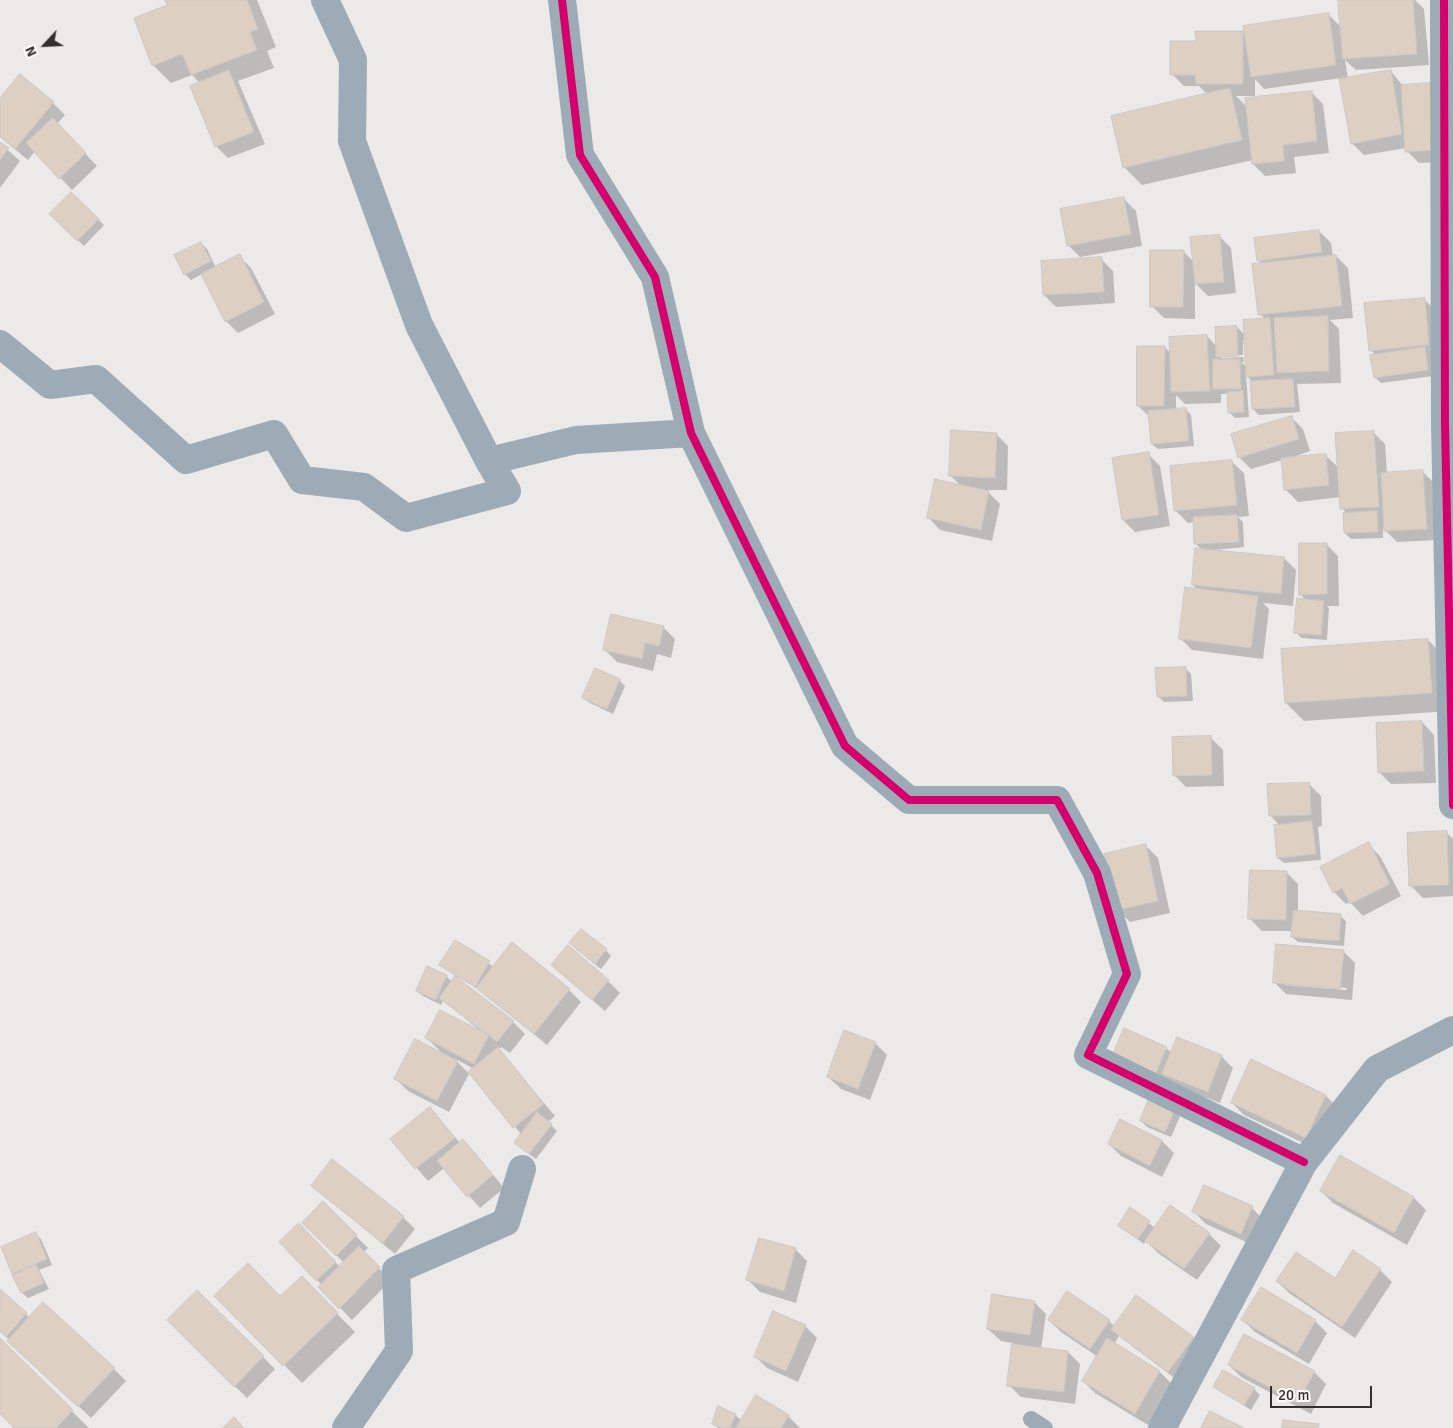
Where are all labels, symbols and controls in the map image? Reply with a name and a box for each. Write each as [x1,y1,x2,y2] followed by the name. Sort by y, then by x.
[20,20,70,70] north arrow
[21,44,41,60] text: N
[1273,1376,1376,1408] scale bar
[1278,1386,1309,1404] text: 20 m

